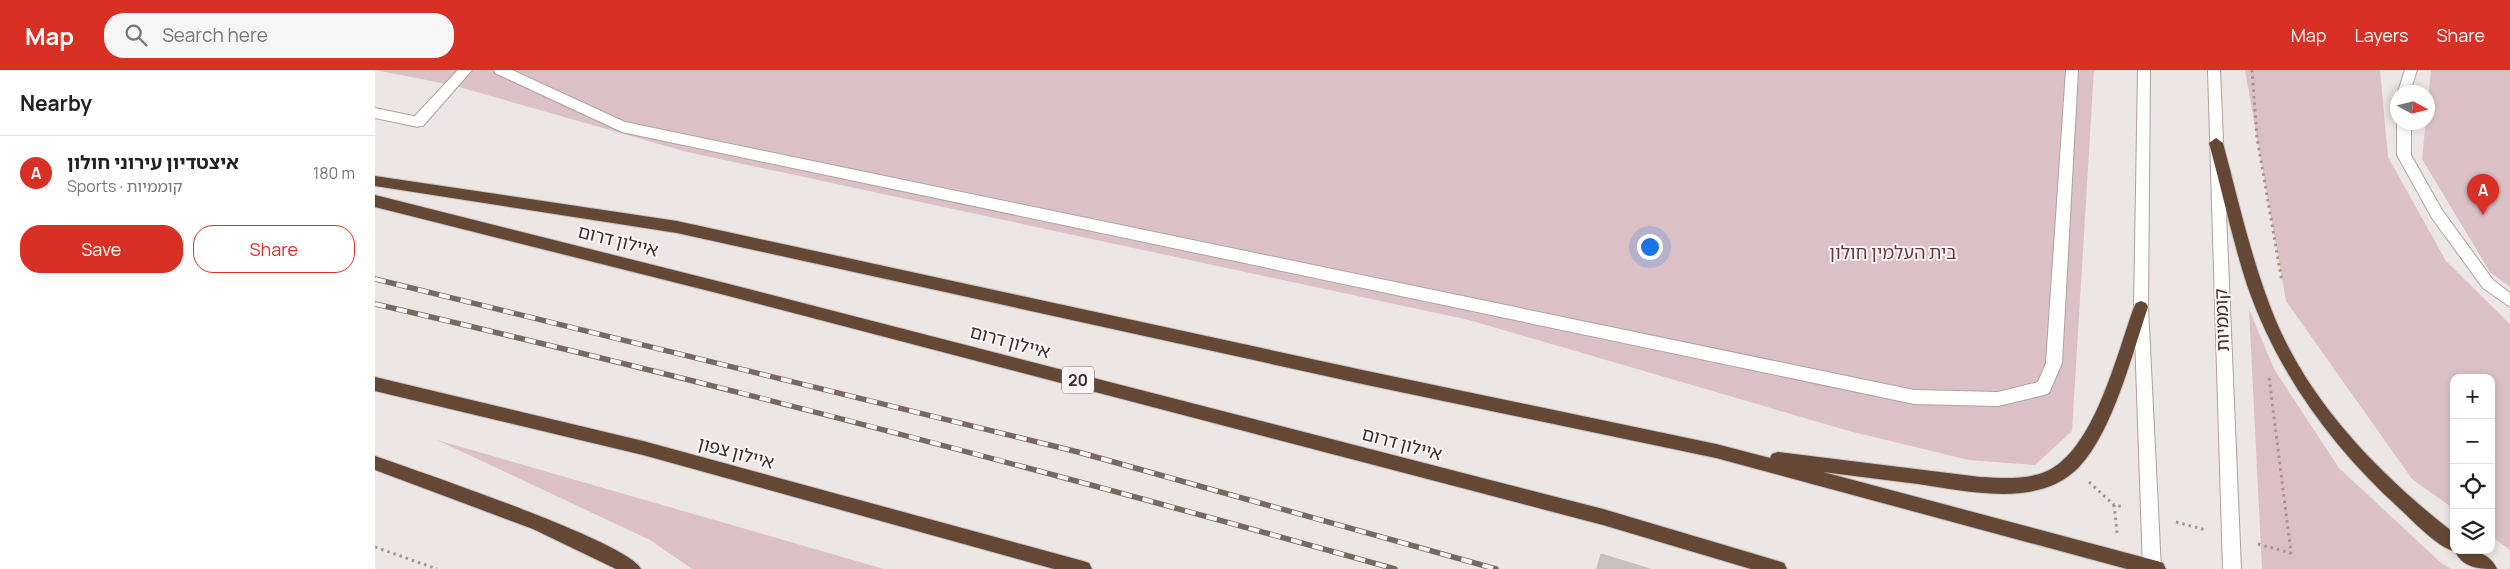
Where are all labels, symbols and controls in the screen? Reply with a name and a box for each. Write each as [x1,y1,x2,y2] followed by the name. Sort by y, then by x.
[104,13,454,58] search box
[25,19,74,52] text: Map
[122,21,150,49] icon: search
[162,22,268,48] text: Search here
[2291,23,2326,47] text: Map
[2354,23,2408,47] text: Layers
[2436,23,2485,47] text: Share
[2390,85,2435,130] north arrow
[20,89,92,117] text: Nearby
[67,149,239,175] text: איצטדיון עירוני חולון
[31,162,41,184] text: A
[313,162,355,184] text: 180 m
[2467,174,2499,215] pin: A
[67,175,183,197] text: Sports · קוממיות
[576,218,661,262] street label: איילון דרום
[20,225,183,273] button: Save
[193,225,355,273] button: Share
[1637,234,1663,260] your location
[1829,240,1957,264] park label: בית העלמין חולון
[2208,288,2234,352] street label: קוממיות
[968,319,1053,363] street label: איילון דרום
[1062,366,1094,394] road number: 20
[2450,374,2495,554] map controls
[2450,374,2495,419] button: +
[2450,419,2495,464] button: −
[1360,421,1445,465] street label: איילון דרום
[696,430,777,474] street label: איילון צפון
[2450,464,2495,509] button: locate
[2450,509,2495,554] button: layers

